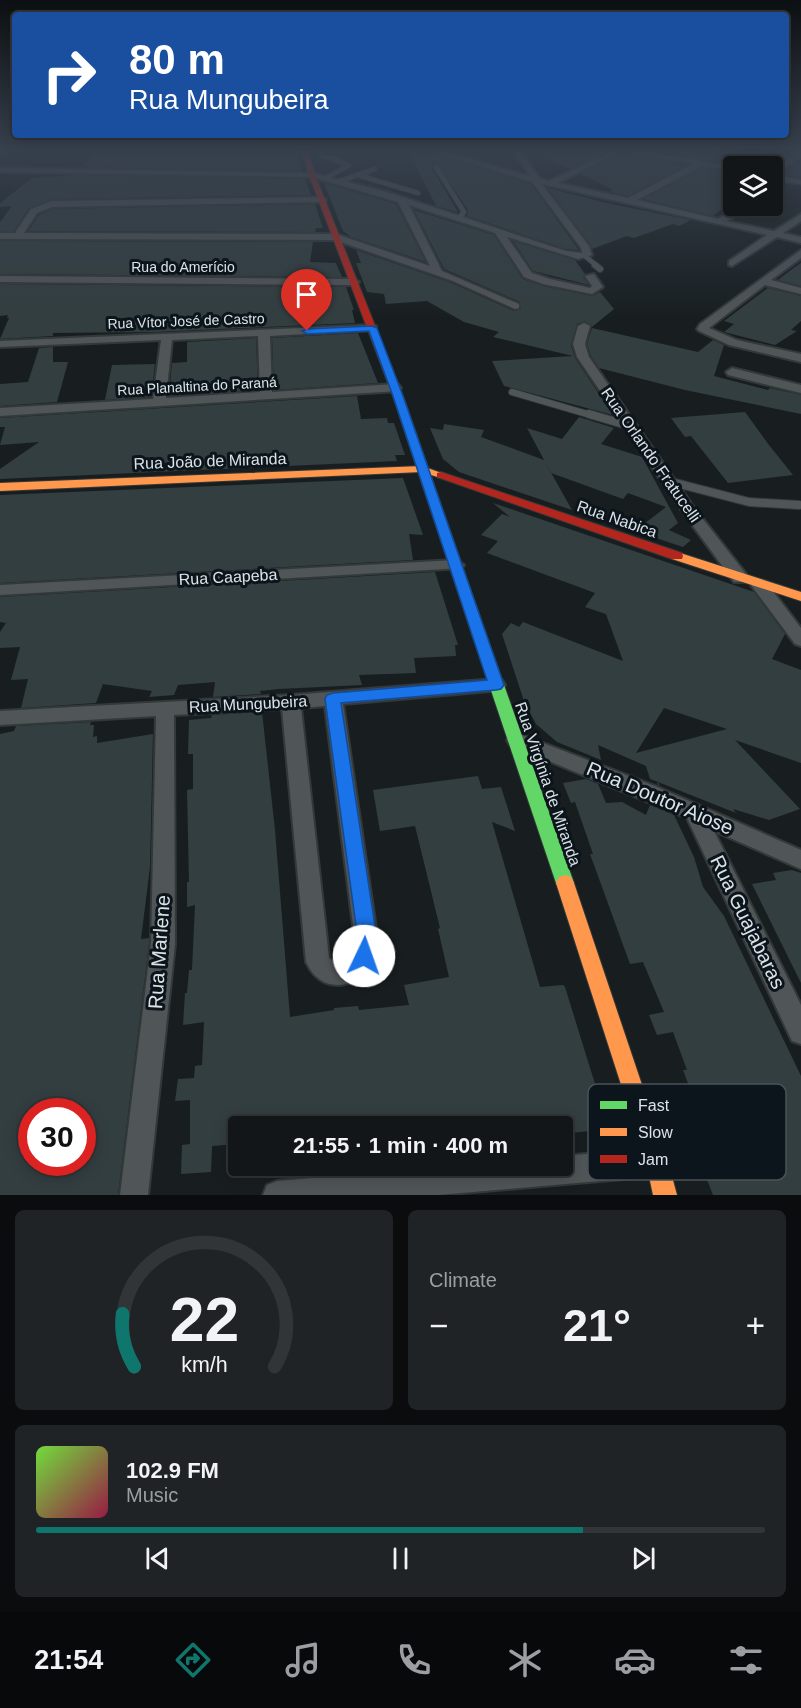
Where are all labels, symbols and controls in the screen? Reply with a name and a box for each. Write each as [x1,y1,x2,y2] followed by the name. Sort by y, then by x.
[30,36,108,114] icon: right
[129,36,225,83] text: 80 m
[129,85,329,115] text: Rua Mungubeira
[723,156,783,216] map controls
[723,156,783,216] button: layers
[131,259,235,275] street label: Rua do Amerício
[281,269,332,331] pin
[290,278,323,311] icon: arrive
[107,310,265,332] street label: Rua Vítor José de Castro
[117,374,277,398] street label: Rua Planaltina do Paraná
[598,385,704,525] street label: Rua Orlando Fratucelli
[133,450,287,472] street label: Rua João de Miranda
[575,497,659,541] street label: Rua Nabica
[178,566,278,588] street label: Rua Caapeba
[188,692,308,716] street label: Rua Mungubeira
[512,700,584,868] street label: Rua Virgínia de Miranda
[584,757,736,839] street label: Rua Doutor Aiose
[706,852,790,992] street label: Rua Guajabaras
[144,894,174,1010] street label: Rua Marlene
[332,924,396,988] position arrow
[588,1084,786,1180] legend
[638,1097,670,1114] text: Fast
[18,1098,96,1176] speed limit sign: 30
[638,1124,673,1141] text: Slow
[293,1133,508,1158] text: 21:55 · 1 min · 400 m
[638,1151,668,1168] text: Jam
[429,1269,497,1291] text: Climate
[169,1285,239,1354] text: 22
[563,1300,631,1351] text: 21°
[429,1307,448,1344] text: −
[746,1307,765,1344] text: +
[181,1353,227,1377] text: km/h
[126,1458,219,1483] text: 102.9 FM
[126,1484,178,1506] text: Music
[141,1542,174,1575] icon: previous
[384,1542,417,1575] icon: pause
[627,1542,660,1575] icon: next
[172,1639,214,1681] icon: directions
[282,1639,324,1681] icon: music
[393,1639,435,1681] icon: phone
[504,1639,546,1681] icon: climate
[614,1639,656,1681] icon: car
[725,1639,767,1681] icon: filters
[34,1645,103,1675] text: 21:54

